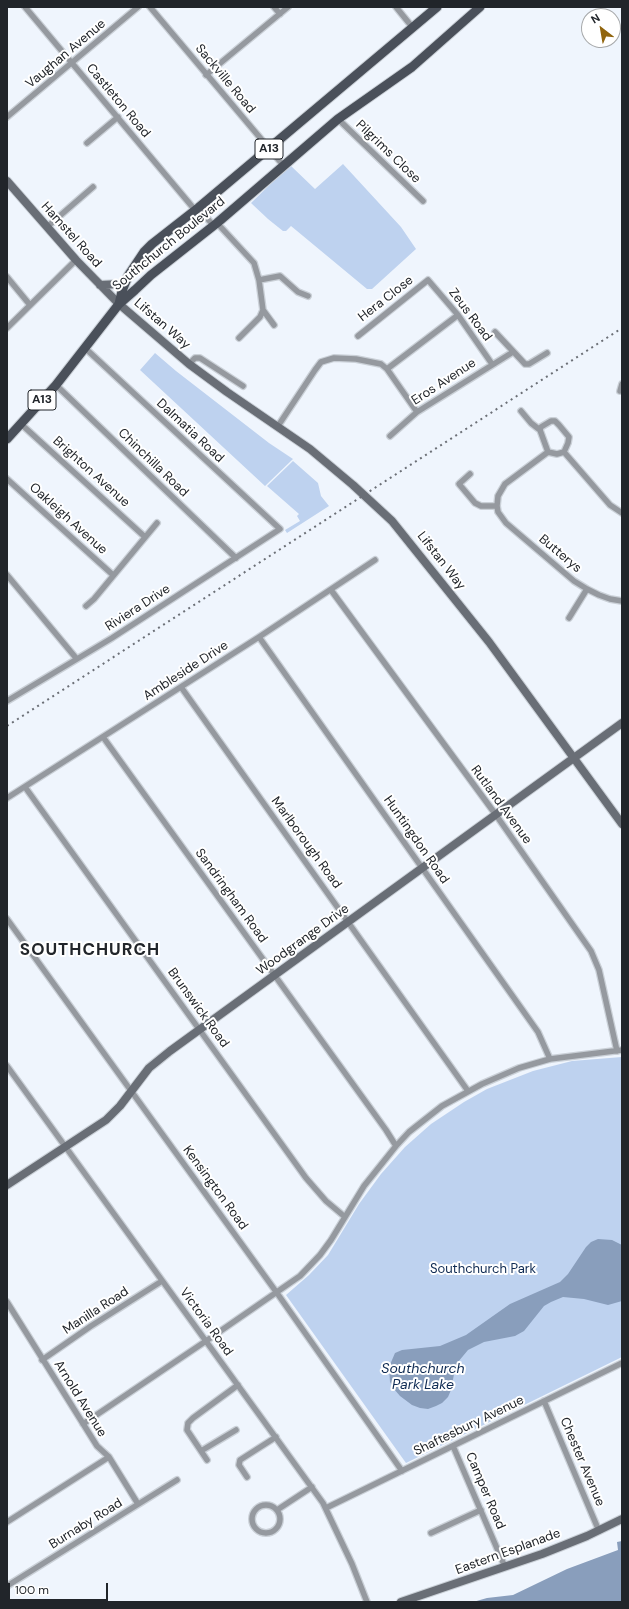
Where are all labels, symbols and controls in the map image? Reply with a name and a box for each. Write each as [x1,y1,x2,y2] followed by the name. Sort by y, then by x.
[581,8,621,48] north arrow
[588,11,602,27] text: N
[23,16,109,92] street label: Vaughan Avenue
[192,41,258,117] street label: Sackville Road
[83,61,153,141] street label: Castleton Road
[352,117,424,187] street label: Pilgrims Close
[255,139,283,159] road number: A13
[110,194,228,294] street label: Southchurch Boulevard
[38,199,104,271] street label: Hamstel Road
[355,273,417,325] street label: Hera Close
[445,286,495,344] street label: Zeus Road
[131,295,193,353] street label: Lifstan Way
[409,355,479,409] street label: Eros Avenue
[28,390,56,410] road number: A13
[153,396,227,466] street label: Dalmatia Road
[114,425,192,501] street label: Chinchilla Road
[49,433,133,511] street label: Brighton Avenue
[26,480,110,558] street label: Oakleigh Avenue
[413,529,469,593] street label: Lifstan Way
[536,532,584,576] street label: Butterys
[103,581,173,635] street label: Riviera Drive
[141,638,231,704] street label: Ambleside Drive
[467,763,535,847] street label: Rutland Avenue
[380,793,452,887] street label: Huntingdon Road
[267,794,345,892] street label: Marlborough Road
[192,846,270,946] street label: Sandringham Road
[254,901,352,979] street label: Woodgrange Drive
[20,941,160,961] district label: SOUTHCHURCH
[164,965,232,1051] street label: Brunswick Road
[179,1143,251,1233] street label: Kensington Road
[430,1262,536,1278] park label: Southchurch Park
[60,1284,132,1338] street label: Manilla Road
[176,1285,236,1359] street label: Victoria Road
[50,1358,110,1440] street label: Arnold Avenue
[381,1361,465,1394] water label: Southchurch Park Lake
[411,1393,527,1459] street label: Shaftesbury Avenue
[556,1415,608,1509] street label: Chester Avenue
[462,1450,508,1532] street label: Camper Road
[47,1495,125,1553] street label: Burnaby Road
[453,1526,563,1578] street label: Eastern Esplanade
[10,1575,110,1601] scale bar
[15,1582,49,1598] text: 100 m

